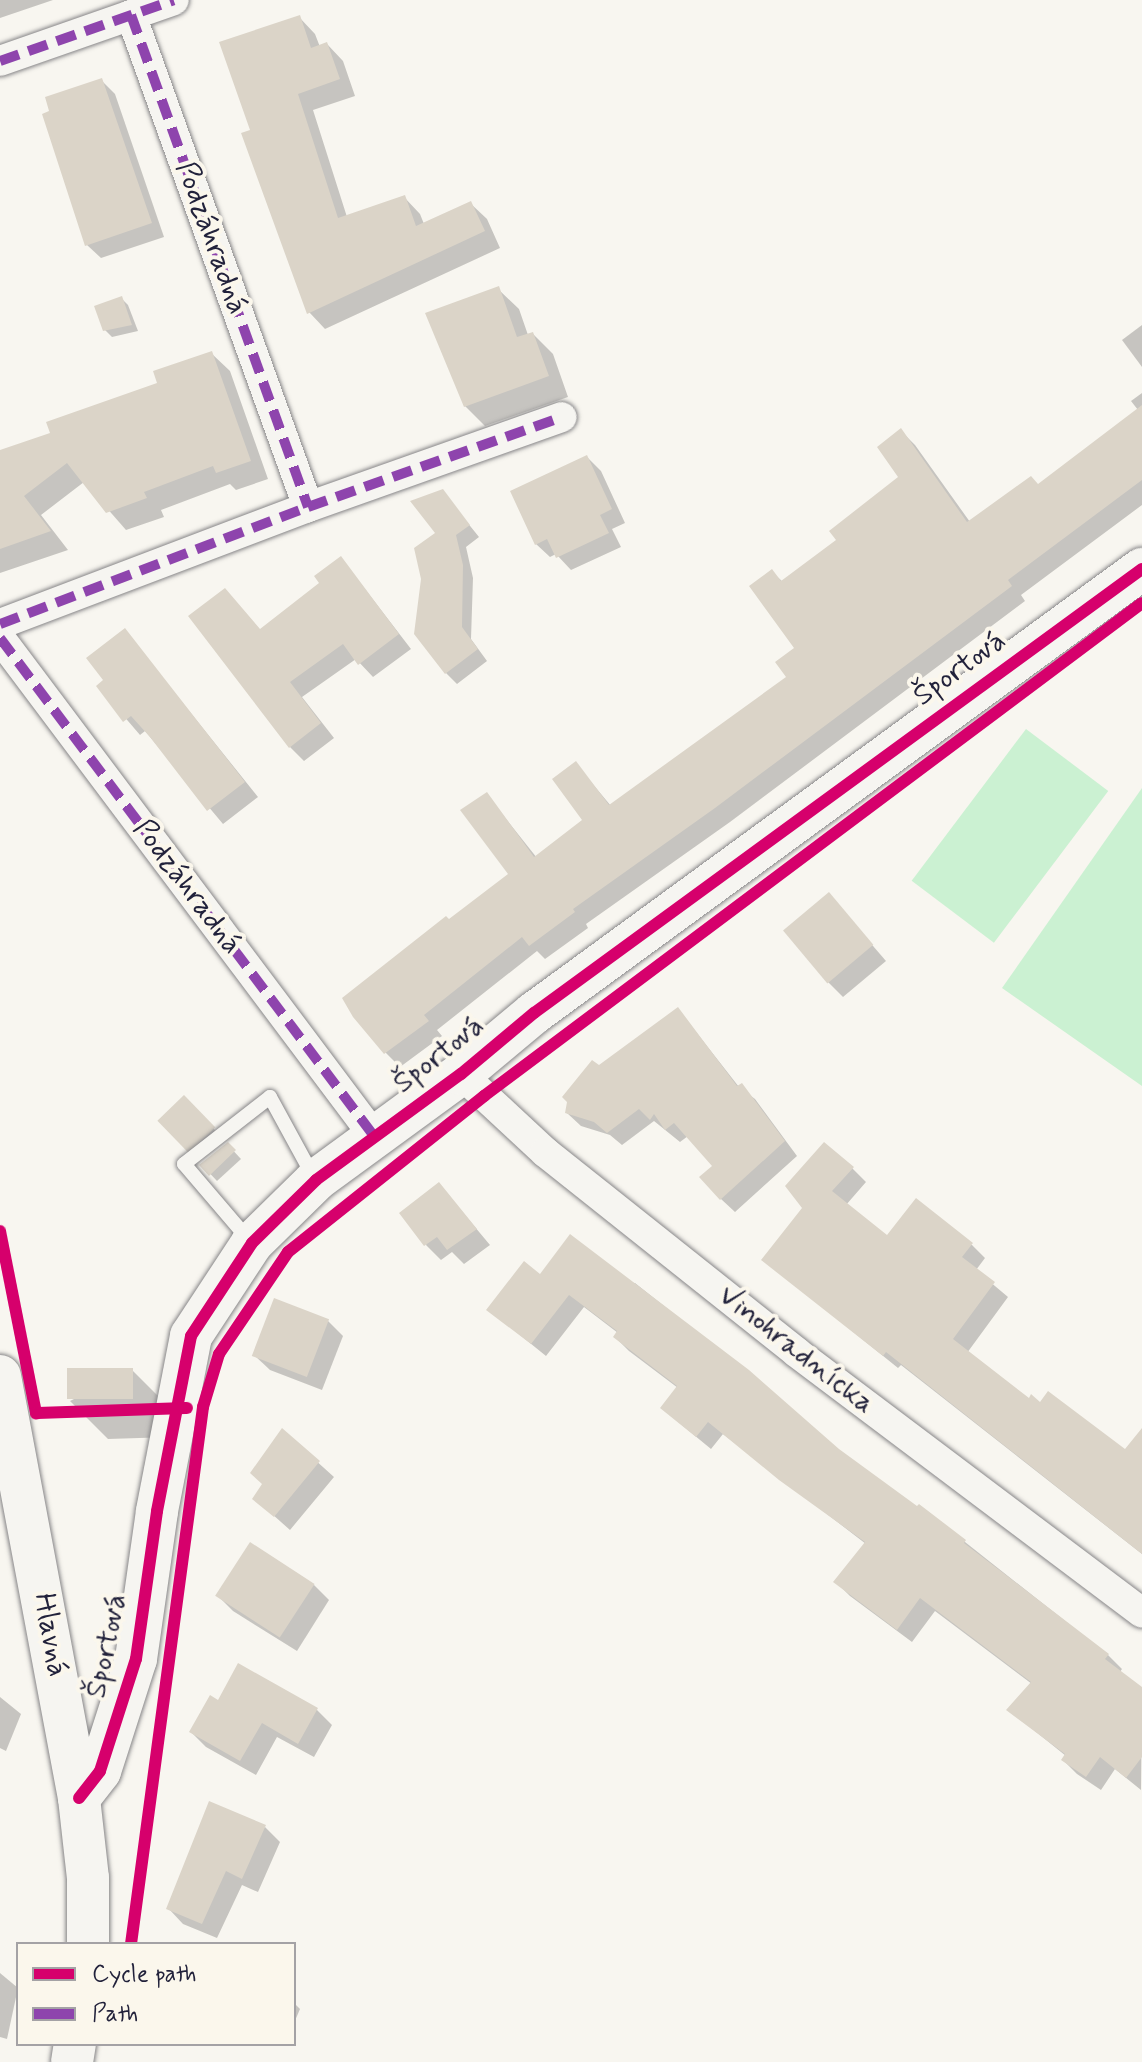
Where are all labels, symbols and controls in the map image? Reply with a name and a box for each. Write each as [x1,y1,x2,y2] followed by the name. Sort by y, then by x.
[167,157,255,319] street label: Podzáhradná
[907,623,1013,715] street label: Športová
[125,812,249,962] street label: Podzáhradná
[386,1008,492,1102] street label: Športová
[711,1278,881,1422] street label: Vinohradnícka
[25,1590,75,1680] street label: Hlavná
[78,1591,136,1701] street label: Športová
[16,1942,296,2046] legend
[92,1959,197,1990] text: Cycle path
[92,1999,138,2030] text: Path

